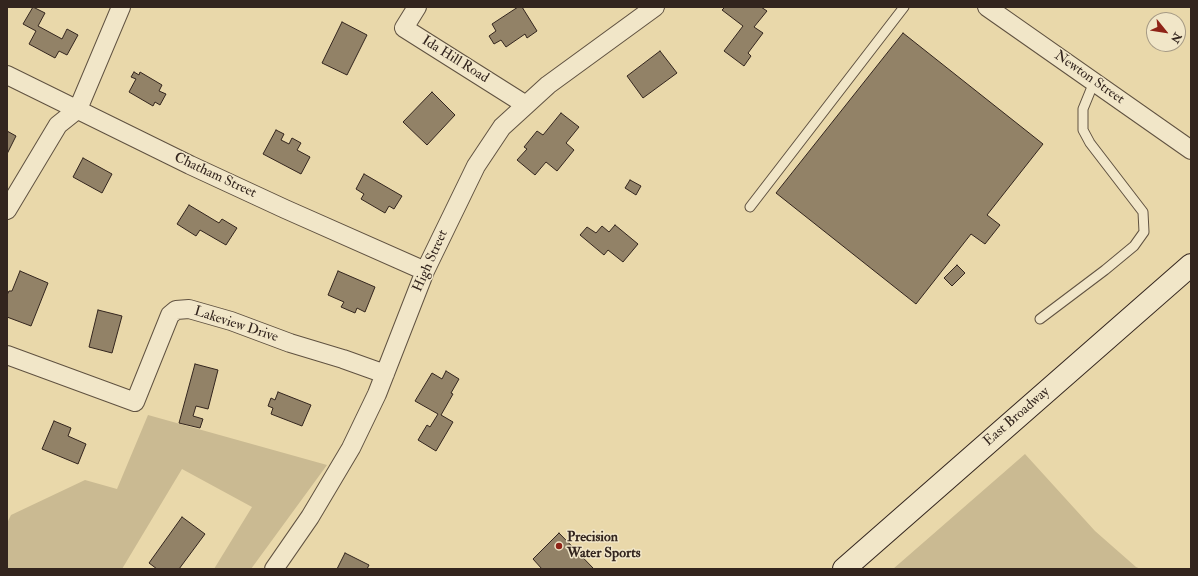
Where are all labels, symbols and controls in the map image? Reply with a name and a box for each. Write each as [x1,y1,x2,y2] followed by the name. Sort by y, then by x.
[1146,12,1186,52] north arrow
[1168,30,1184,45] text: N
[418,33,492,87] street label: Ida Hill Road
[1051,48,1127,108] street label: Newton Street
[171,150,259,202] street label: Chatham Street
[410,227,452,295] street label: High Street
[192,304,280,346] street label: Lakeview Drive
[981,384,1053,450] street label: East Broadway
[567,530,640,562] place label: Precision Water Sports
[554,541,564,551] marker: Precision Water Sports

